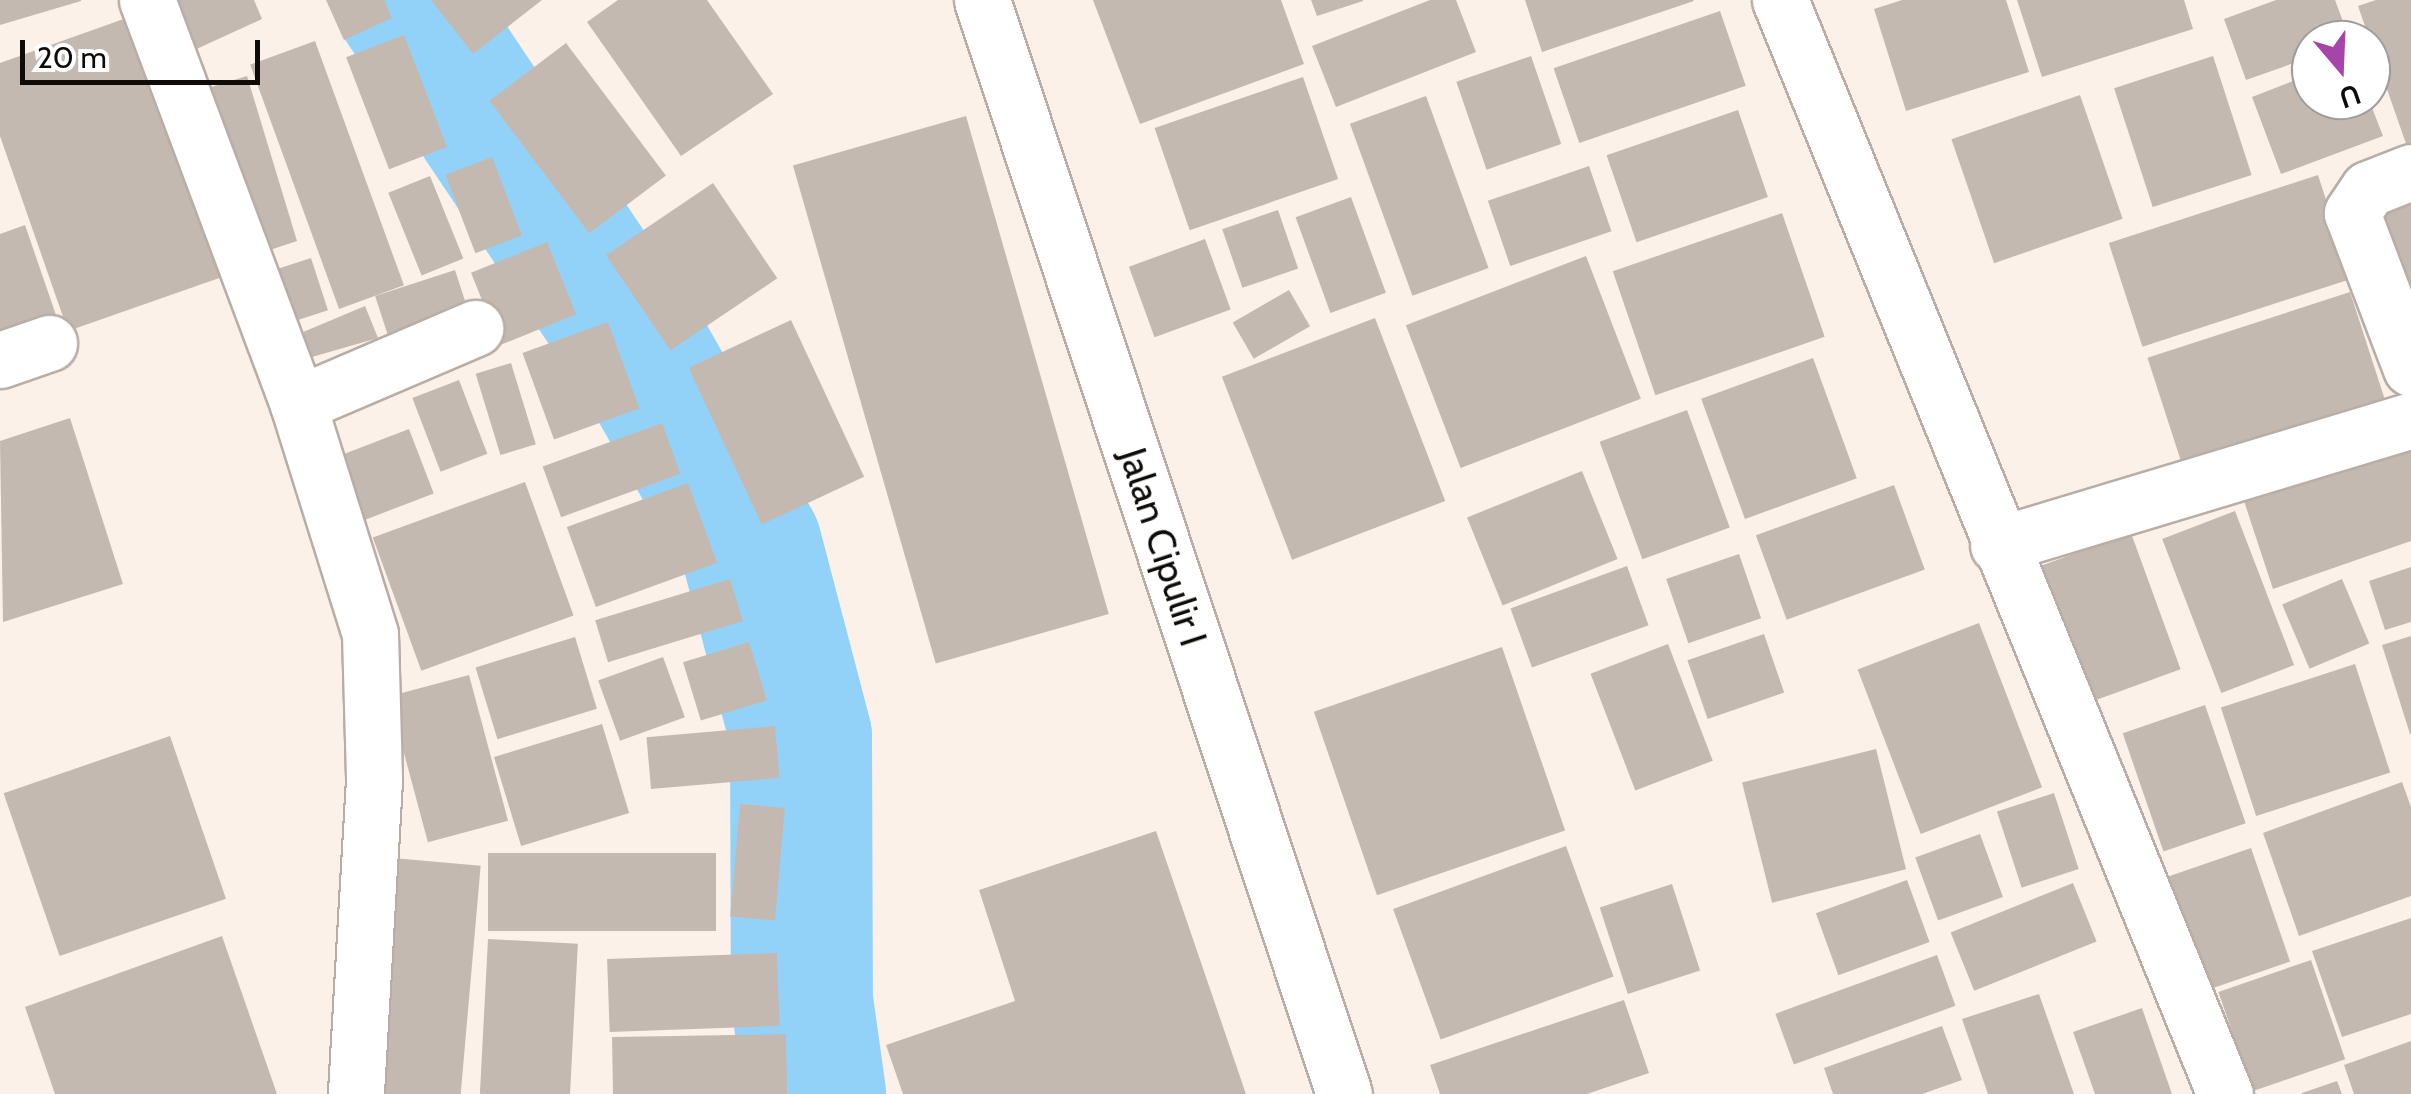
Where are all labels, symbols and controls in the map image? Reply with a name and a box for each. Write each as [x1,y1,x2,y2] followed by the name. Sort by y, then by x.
[25,20,265,82] scale bar
[2291,20,2391,120] north arrow
[37,39,107,76] text: 20 m
[2335,77,2365,116] text: U
[1110,442,1216,652] street label: Jalan Cipulir I

